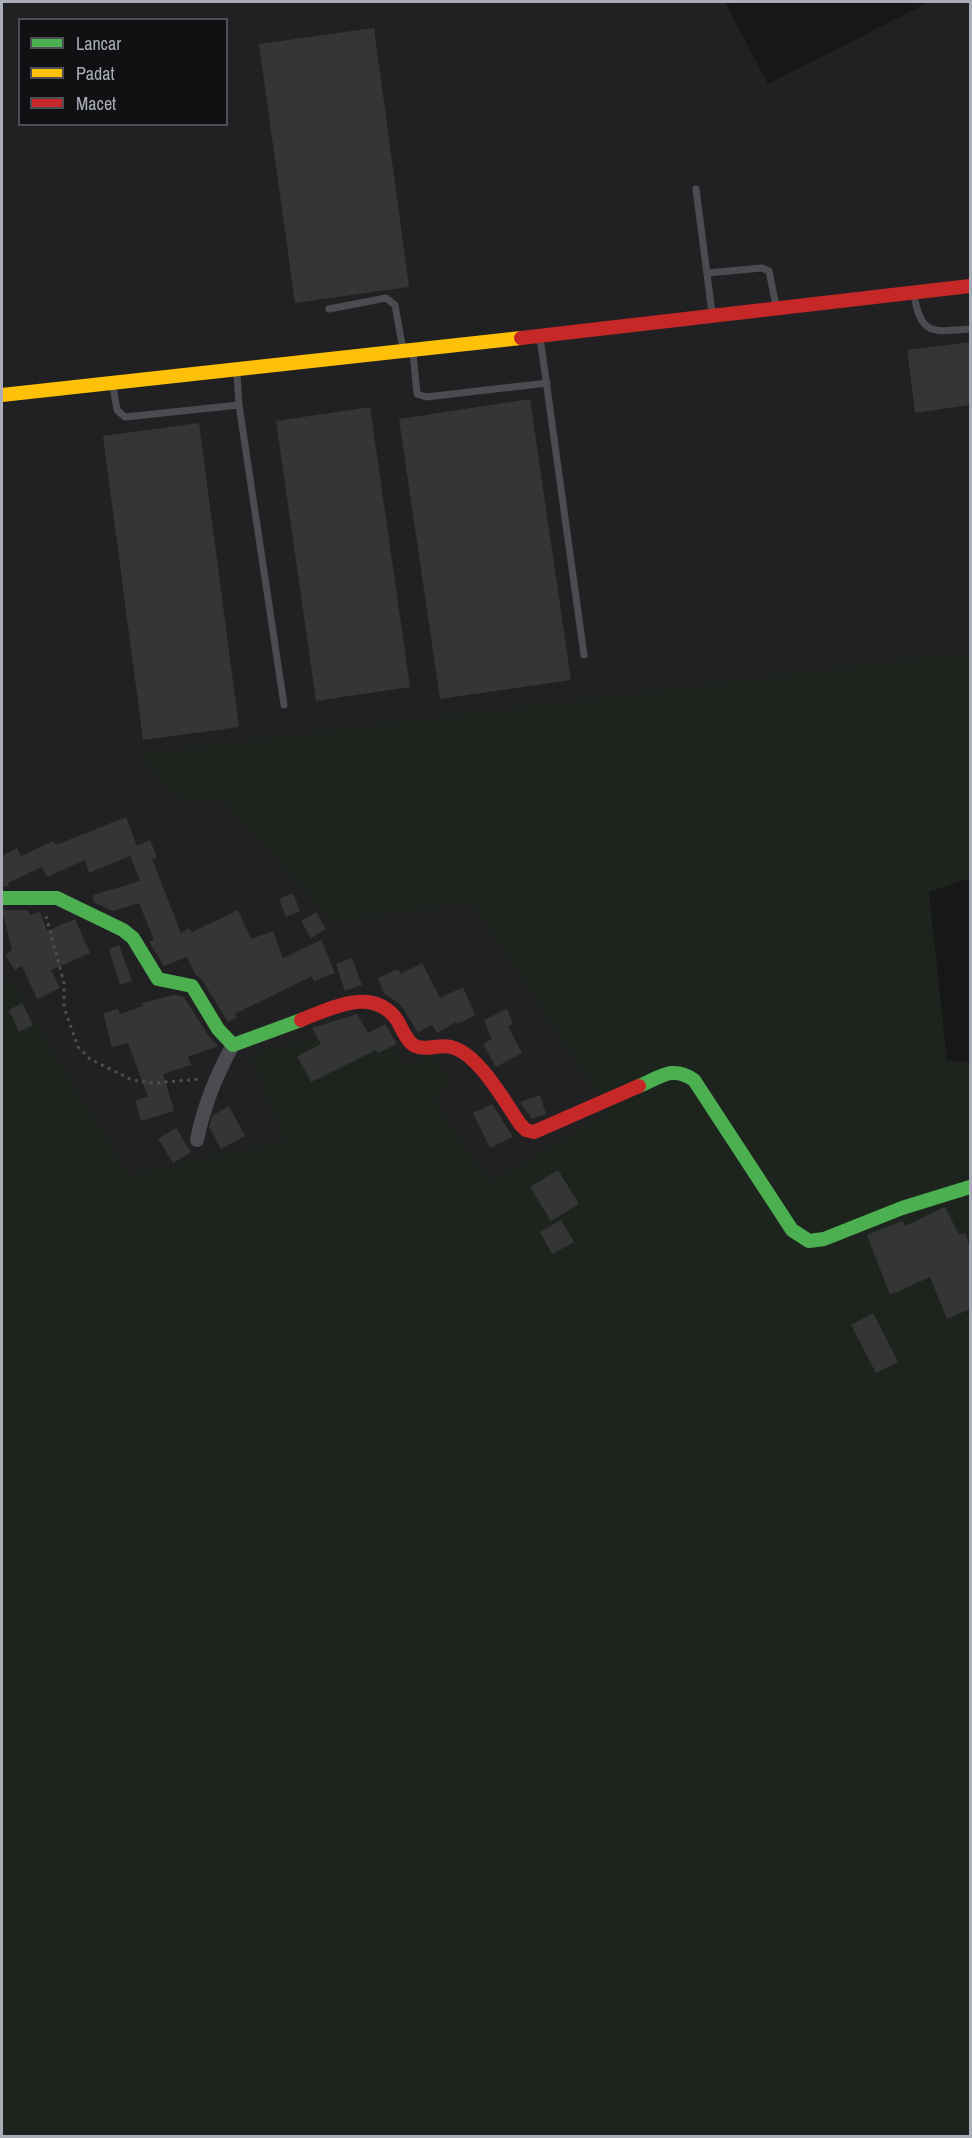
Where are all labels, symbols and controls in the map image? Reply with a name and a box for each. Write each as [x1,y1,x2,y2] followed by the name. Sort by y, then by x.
[18,18,228,126] legend
[76,31,121,56] text: Lancar
[76,61,115,86] text: Padat
[76,91,116,116] text: Macet

